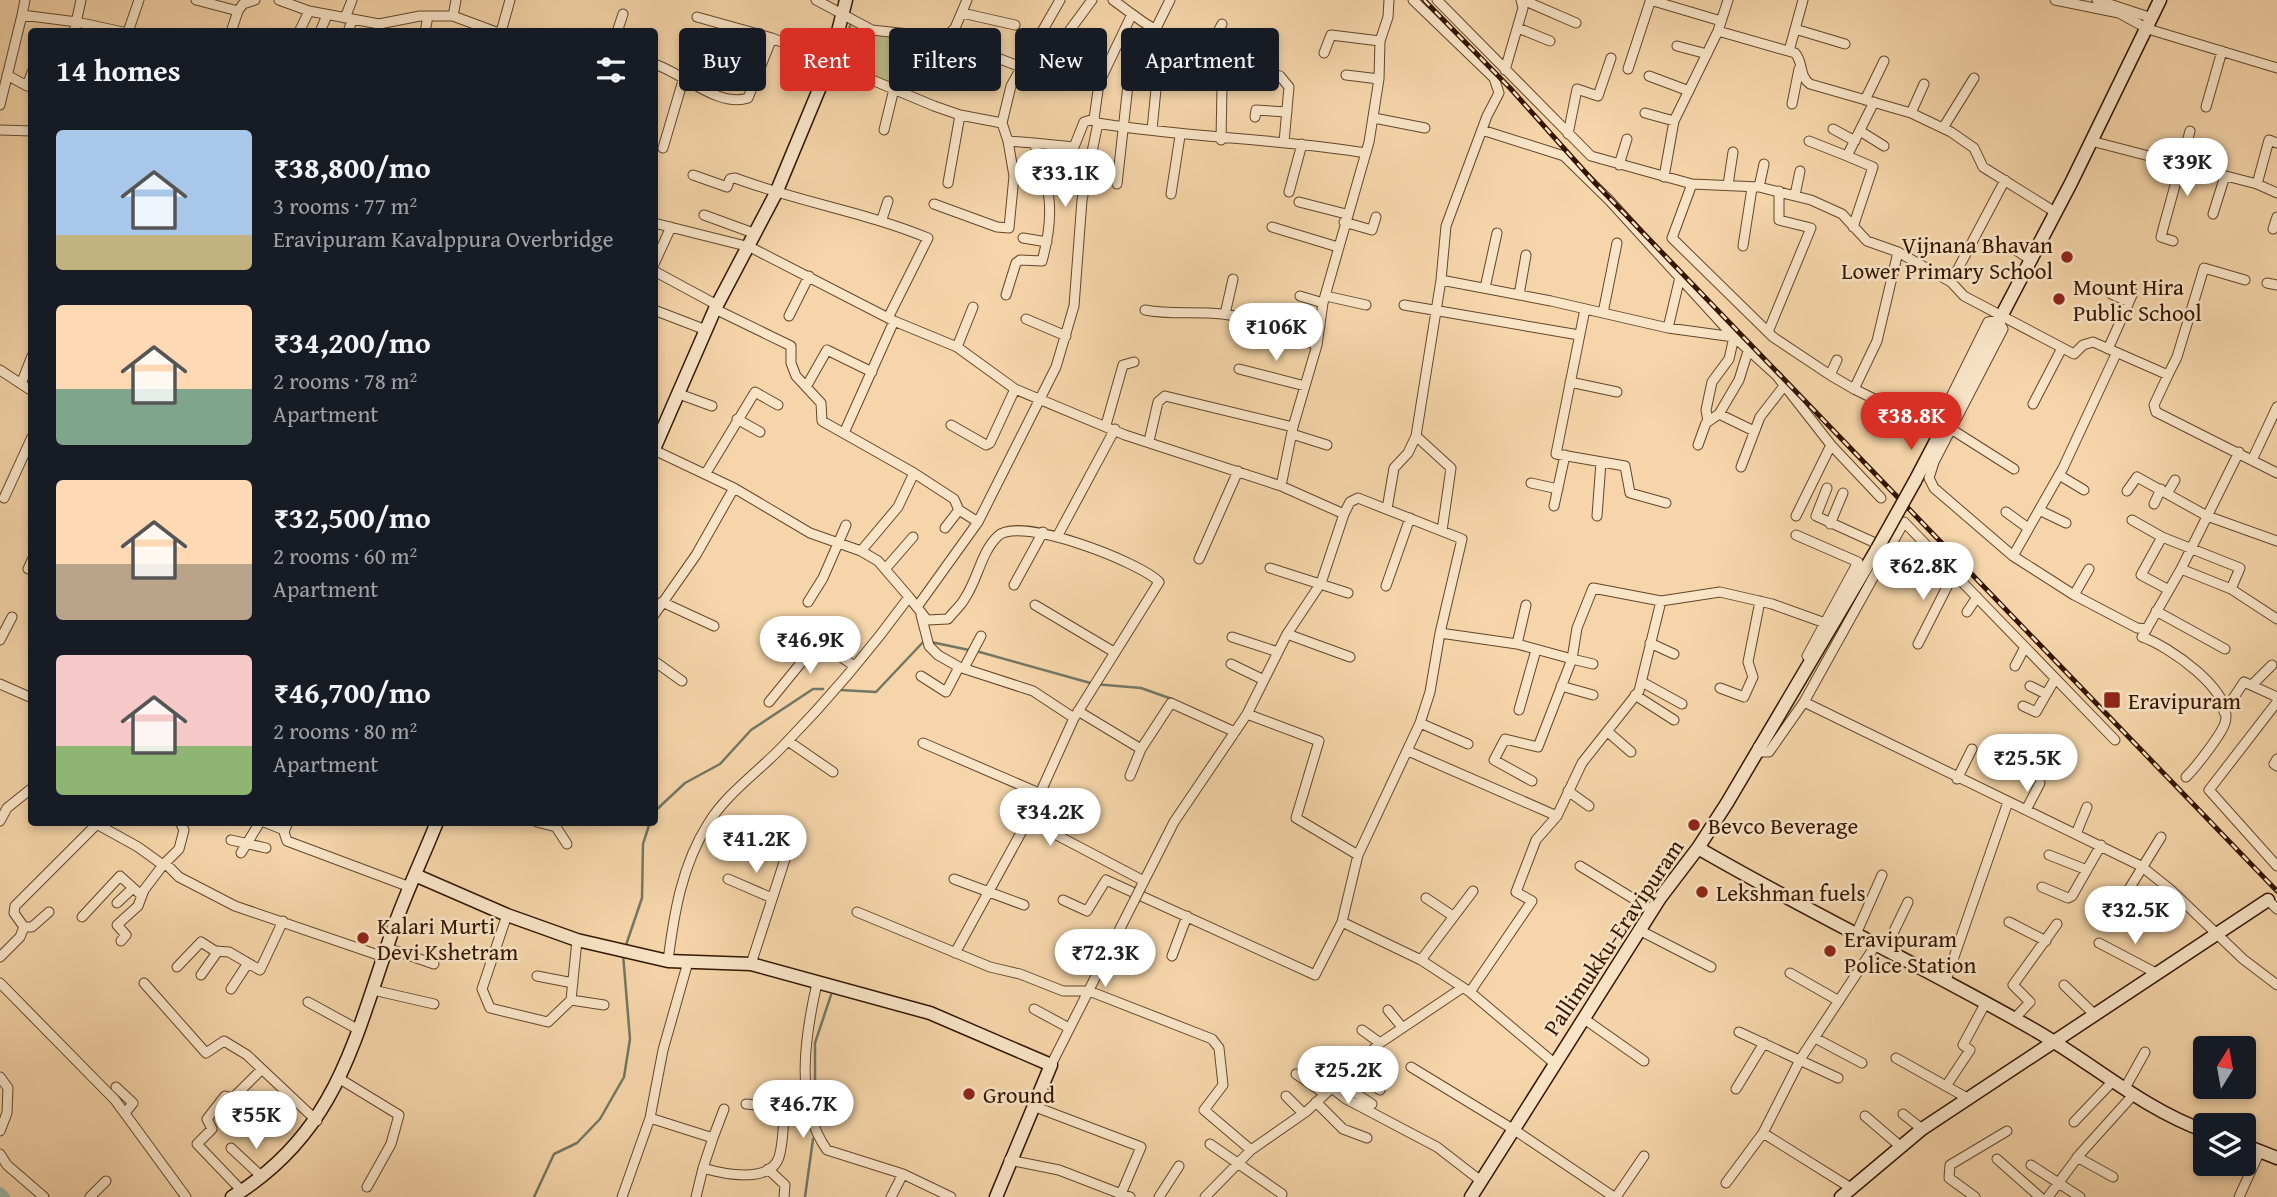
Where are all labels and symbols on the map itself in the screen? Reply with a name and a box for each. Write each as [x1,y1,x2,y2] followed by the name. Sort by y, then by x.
[2146,138,2228,198] pin: ₹39K
[1008,150,1122,209] pin: ₹33.1K
[1841,228,2053,287] place label: Vijnana Bhavan Lower Primary School
[2059,249,2075,265] marker: Vijnana Bhavan Lower Primary School
[2073,270,2202,329] place label: Mount Hira Public School
[2051,291,2067,307] marker: Mount Hira Public School
[1227,304,1325,363] pin: ₹106K
[1854,392,1968,452] pin: ₹38.8K
[1866,542,1980,602] pin: ₹62.8K
[753,616,867,676] pin: ₹46.9K
[2128,684,2241,717] place label: Eravipuram
[2102,690,2122,710] marker: Eravipuram
[1970,734,2084,794] pin: ₹25.5K
[993,788,1107,848] pin: ₹34.2K
[1708,809,1858,842] place label: Bevco Beverage
[699,816,813,875] pin: ₹41.2K
[1686,817,1702,833] marker: Bevco Beverage
[1535,832,1691,1042] street label: Pallimukku-Eravipuram
[1716,876,1866,909] place label: Lekshman fuels
[1694,884,1710,900] marker: Lekshman fuels
[2078,886,2192,946] pin: ₹32.5K
[377,909,518,968] place label: Kalari Murti Devi Kshetram
[1844,922,1977,981] place label: Eravipuram Police Station
[355,930,371,946] marker: Kalari Murti Devi Kshetram
[1048,930,1162,989] pin: ₹72.3K
[1822,943,1838,959] marker: Eravipuram Police Station
[2193,1036,2256,1099] north arrow
[1291,1046,1405,1106] pin: ₹25.2K
[983,1078,1056,1111] place label: Ground
[746,1080,860,1140] pin: ₹46.7K
[961,1086,977,1102] marker: Ground
[215,1092,297,1151] pin: ₹55K

